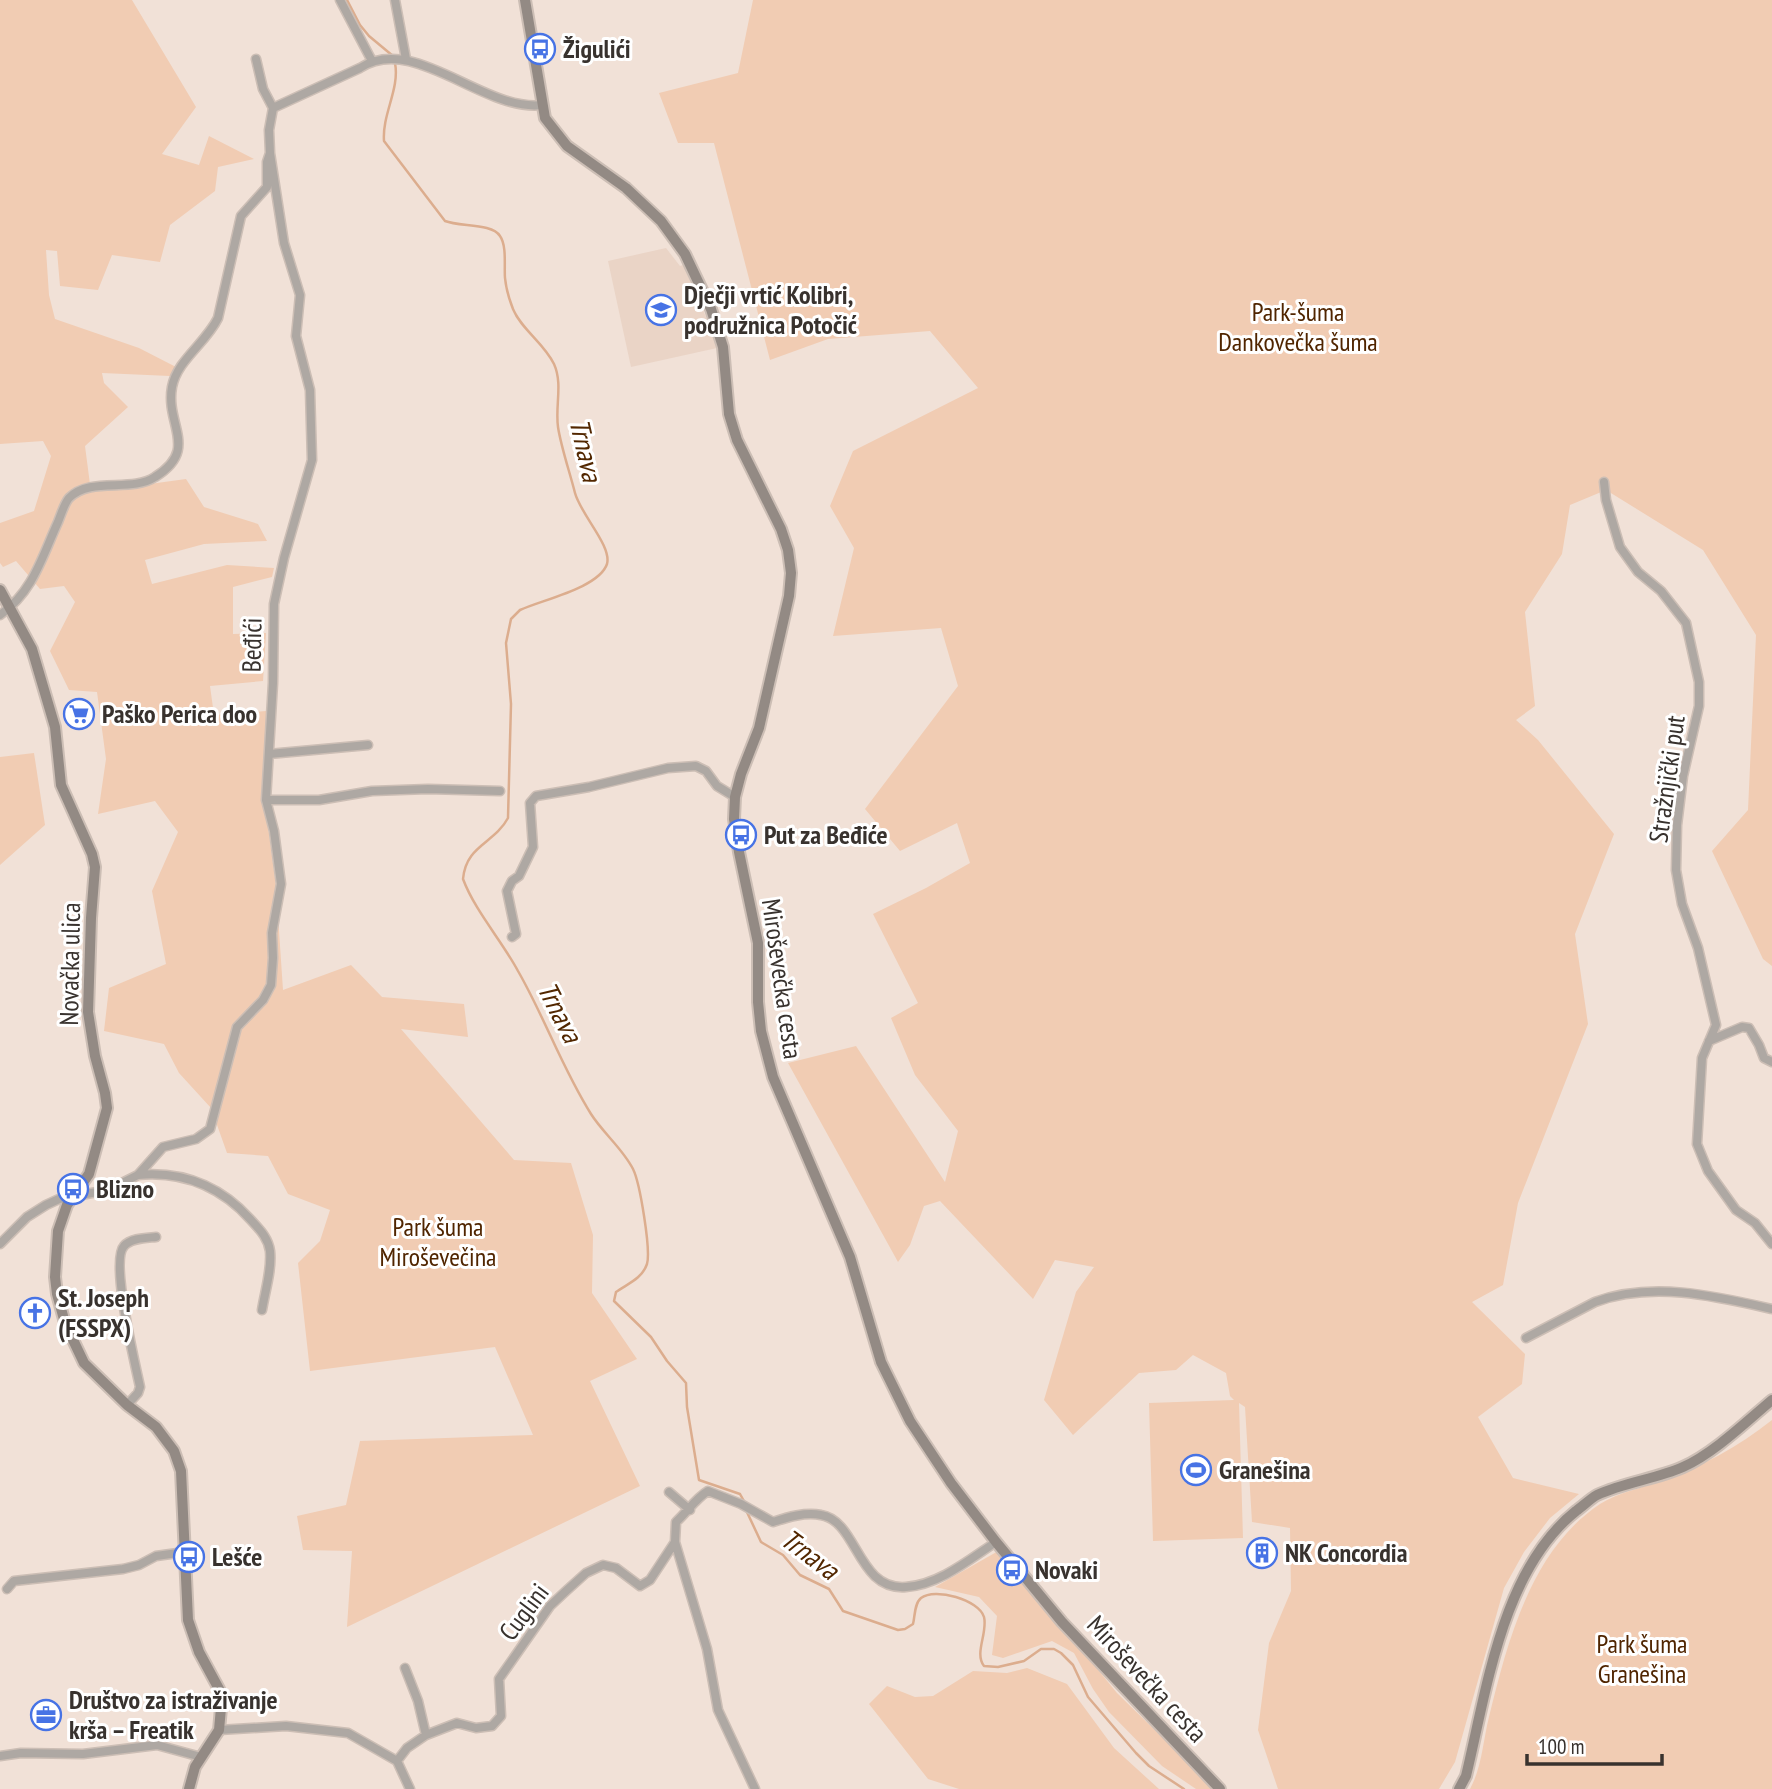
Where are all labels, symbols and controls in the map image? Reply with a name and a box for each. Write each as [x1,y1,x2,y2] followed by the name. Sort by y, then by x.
[523,32,557,66] bus stop icon: Žigulići
[563,32,631,65] place label: Žigulići
[684,278,857,341] place label: Dječji vrtić Kolibri, podružnica Potočić
[644,293,678,327] school or university icon: Dječji vrtić Kolibri, podružnica Potočić
[1218,295,1378,358] park label: Park-šuma Dankovečka šuma
[561,415,612,487] water label: Trnava
[235,617,268,673] street label: Beđići
[62,697,96,731] supermarket icon: Paško Perica doo
[102,697,257,730] place label: Paško Perica doo
[1641,713,1692,845] street label: Stražnjički put
[724,818,758,852] bus stop icon: Put za Beđiće
[764,818,888,851] place label: Put za Beđiće
[755,897,810,1061] street label: Miroševečka cesta
[52,902,87,1026] street label: Novačka ulica
[530,975,592,1050] water label: Trnava
[56,1172,90,1206] bus stop icon: Blizno
[96,1172,154,1205] place label: Blizno
[380,1210,496,1273] park label: Park šuma Miroševečina
[58,1281,149,1344] place label: St. Joseph (FSSPX)
[18,1296,52,1330] church icon: St. Joseph (FSSPX)
[1179,1453,1213,1487] sports icon: Granešina
[1219,1453,1311,1486] place label: Granešina
[774,1520,848,1589] water label: Trnava
[1245,1536,1279,1570] building icon: NK Concordia
[1285,1536,1407,1569] place label: NK Concordia
[172,1540,206,1574] bus stop icon: Lešće
[212,1540,262,1573] place label: Lešće
[995,1553,1029,1587] bus stop icon: Novaki
[1035,1553,1098,1586] place label: Novaki
[492,1577,556,1647] street label: Cuglini
[1080,1608,1214,1749] street label: Miroševečka cesta
[1597,1627,1687,1690] park label: Park šuma Granešina
[69,1683,278,1746] place label: Društvo za istraživanje krša – Freatik
[29,1698,63,1732] office icon: Društvo za istraživanje krša – Freatik
[1527,1722,1662,1766] scale bar
[1538,1733,1584,1760] text: 100 m

